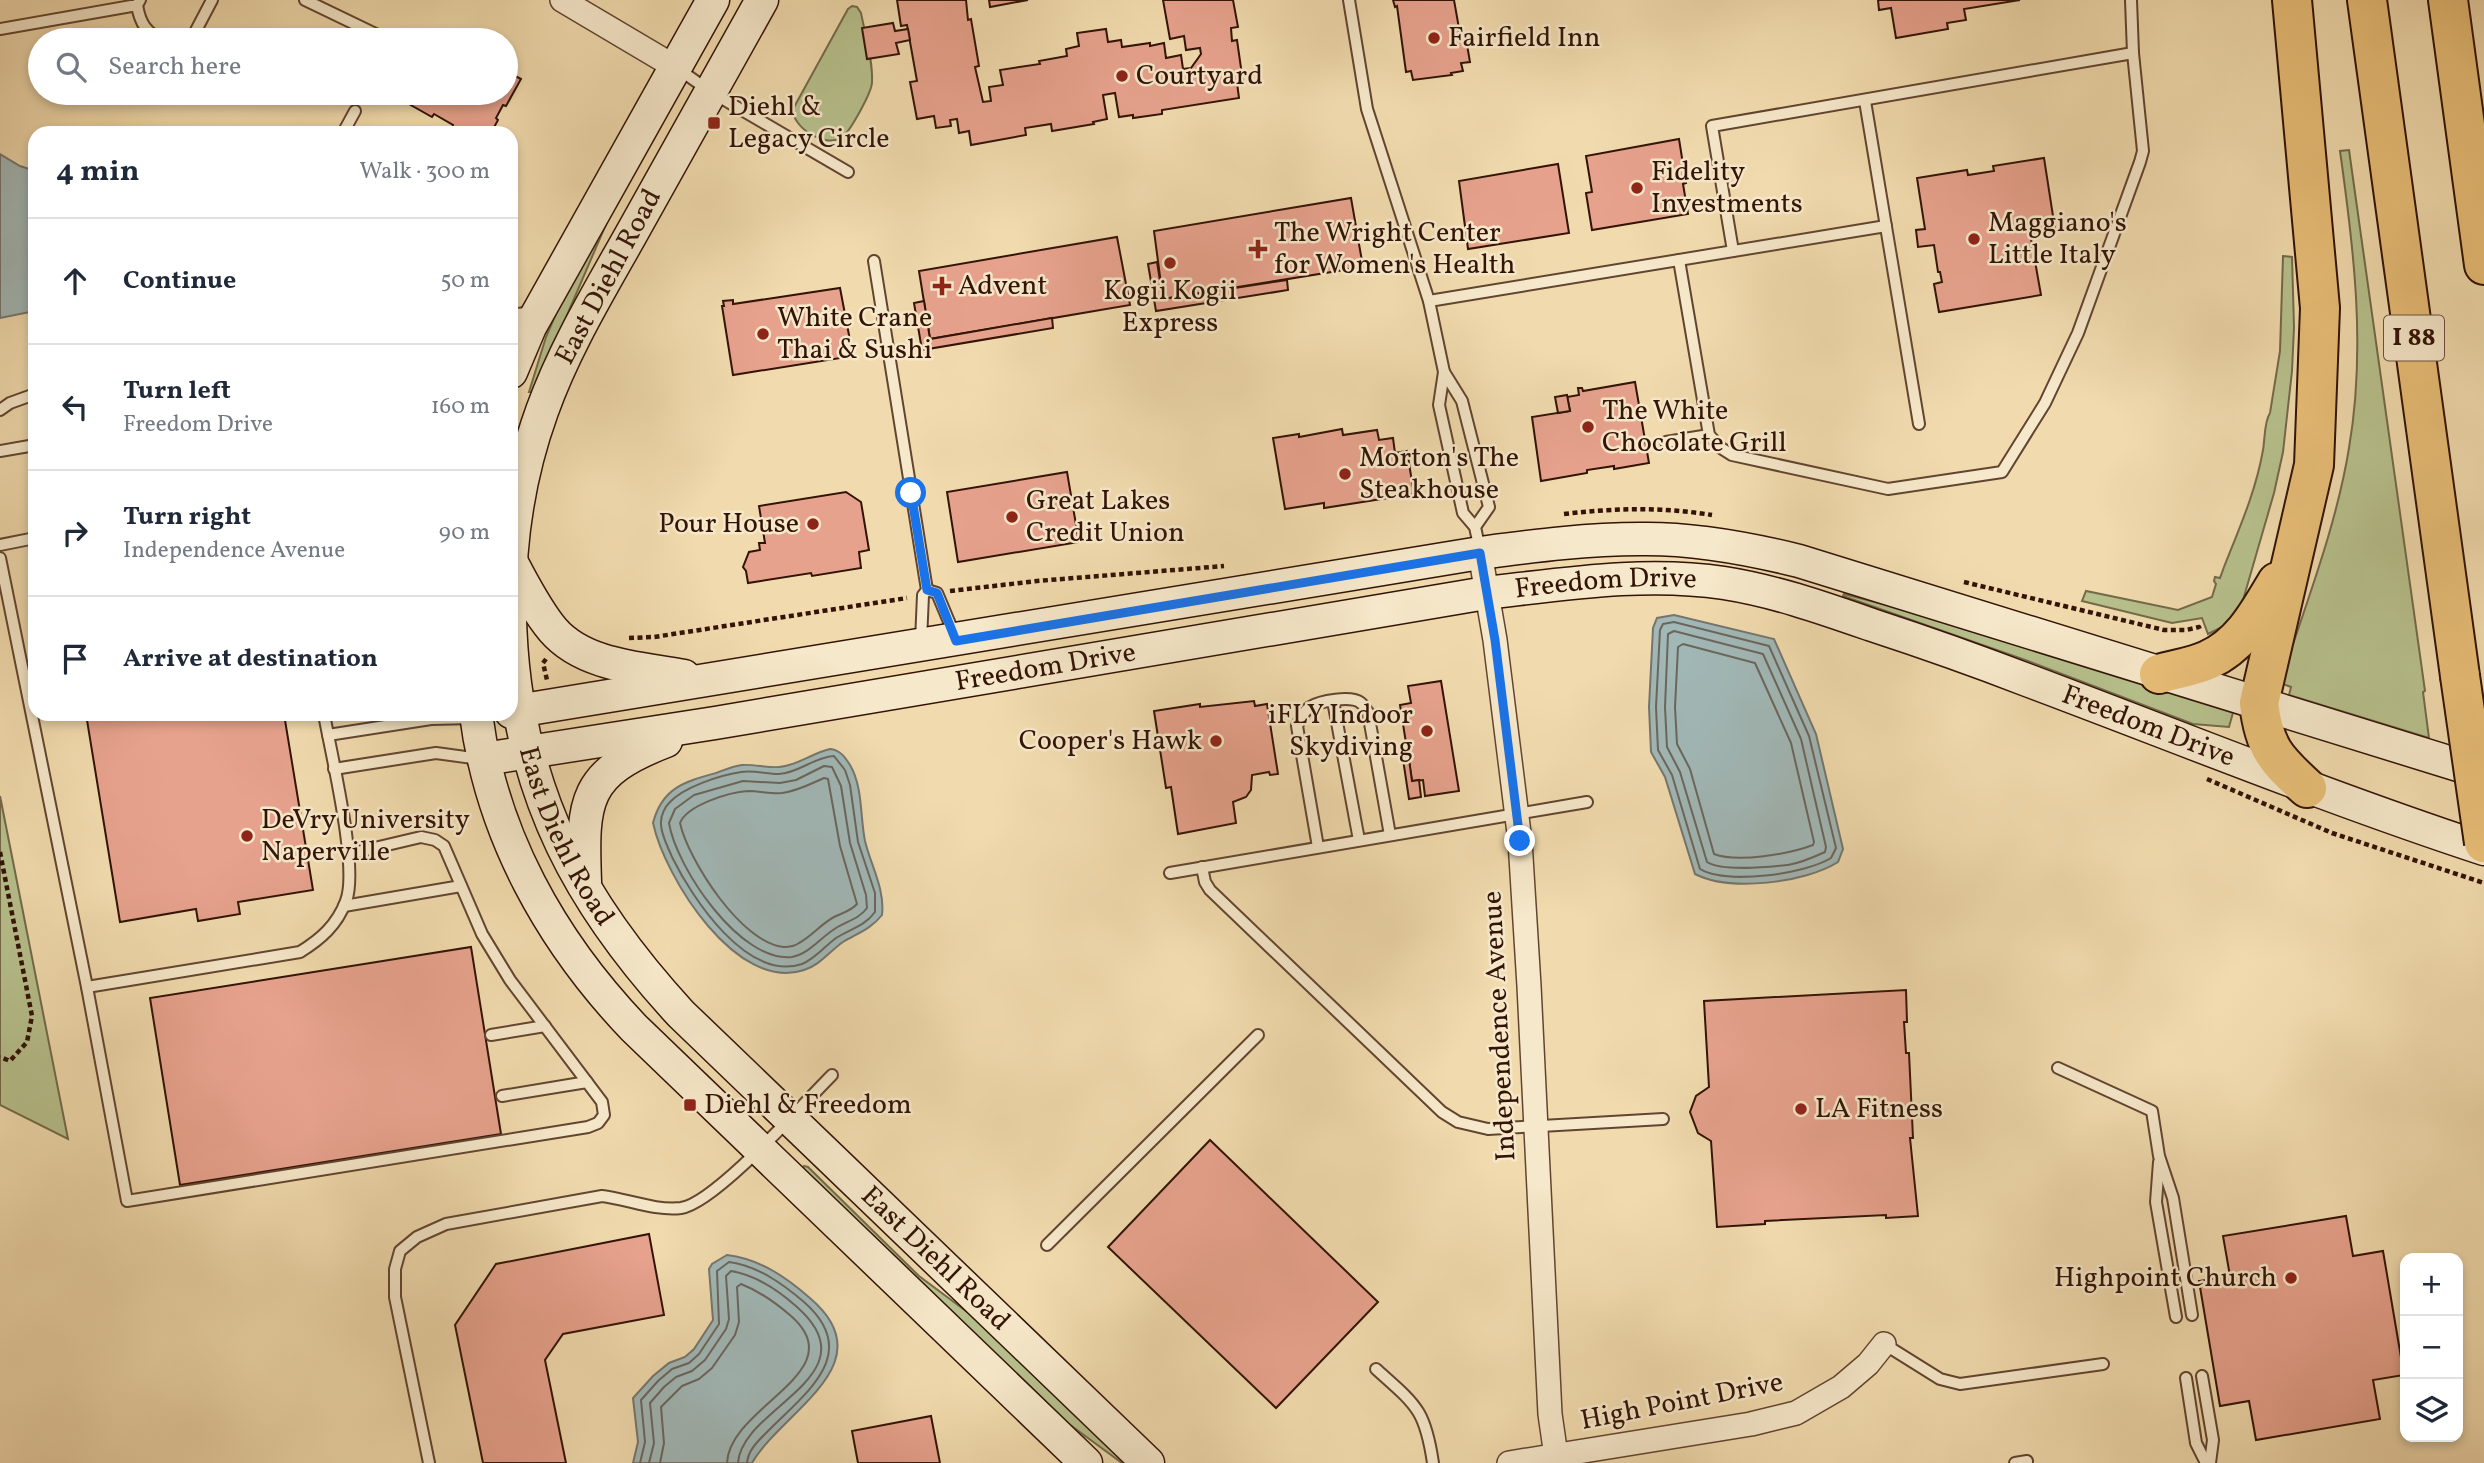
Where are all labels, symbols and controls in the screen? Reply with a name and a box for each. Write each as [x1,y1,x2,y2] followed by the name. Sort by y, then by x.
[1448,19,1600,58] place label: Fairfield Inn
[28,28,518,105] search box
[1426,30,1442,46] marker: Fairfield Inn
[52,48,90,86] icon: search
[108,49,241,85] text: Search here
[1136,57,1263,96] place label: Courtyard
[1114,68,1130,84] marker: Courtyard
[728,88,890,159] place label: Diehl & Legacy Circle
[706,115,722,131] marker: Diehl & Legacy Circle
[56,151,140,193] text: 4 min
[1651,153,1803,224] place label: Fidelity Investments
[360,156,490,188] text: Walk · 300 m
[1629,180,1645,196] marker: Fidelity Investments
[546,182,672,372] street label: East Diehl Road
[1988,204,2127,275] place label: Maggiano's Little Italy
[1274,214,1515,285] place label: The Wright Center for Women's Health
[1966,231,1982,247] marker: Maggiano's Little Italy
[1248,239,1268,259] marker: The Wright Center for Women's Health
[1162,255,1178,271] marker: Kogii Kogii Express
[56,262,94,300] icon: ahead
[123,263,236,299] text: Continue
[441,265,490,297] text: 50 m
[958,267,1047,306] place label: Advent
[1103,272,1237,343] place label: Kogii Kogii Express
[932,276,952,296] marker: Advent
[777,299,932,370] place label: White Crane Thai & Sushi
[2384,316,2444,360] road number: I 88
[755,326,771,342] marker: White Crane Thai & Sushi
[123,373,231,409] text: Turn left
[56,388,94,426] icon: left
[431,391,490,423] text: 160 m
[1602,392,1787,463] place label: The White Chocolate Grill
[123,409,273,441] text: Freedom Drive
[1580,419,1596,435] marker: The White Chocolate Grill
[1359,439,1519,510] place label: Morton's The Steakhouse
[1337,466,1353,482] marker: Morton's The Steakhouse
[895,477,926,508] route start
[1026,482,1185,553] place label: Great Lakes Credit Union
[123,499,251,535] text: Turn right
[658,505,799,544] place label: Pour House
[1004,509,1020,525] marker: Great Lakes Credit Union
[56,514,94,552] icon: right
[805,516,821,532] marker: Pour House
[439,517,490,549] text: 90 m
[123,535,345,567] text: Independence Avenue
[1512,559,1698,609] street label: Freedom Drive
[952,633,1139,702] street label: Freedom Drive
[56,640,94,678] icon: arrive
[123,641,378,677] text: Arrive at destination
[2056,675,2241,777] street label: Freedom Drive
[1268,696,1413,767] place label: iFLY Indoor Skydiving
[1019,722,1202,761] place label: Cooper's Hawk
[1419,723,1435,739] marker: iFLY Indoor Skydiving
[1208,733,1224,749] marker: Cooper's Hawk
[508,742,624,934] street label: East Diehl Road
[261,801,470,872] place label: DeVry University Naperville
[1504,825,1535,856] route end
[239,828,255,844] marker: DeVry University Naperville
[1473,890,1527,1162] street label: Independence Avenue
[704,1086,912,1125] place label: Diehl & Freedom
[1815,1090,1943,1129] place label: LA Fitness
[682,1097,698,1113] marker: Diehl & Freedom
[1793,1101,1809,1117] marker: LA Fitness
[852,1177,1019,1340] street label: East Diehl Road
[2400,1253,2463,1442] map controls
[2400,1253,2463,1316] button: +
[2054,1259,2277,1298] place label: Highpoint Church
[2283,1270,2299,1286] marker: Highpoint Church
[2400,1316,2463,1379] button: −
[1577,1363,1787,1441] street label: High Point Drive
[2400,1379,2463,1442] button: layers

